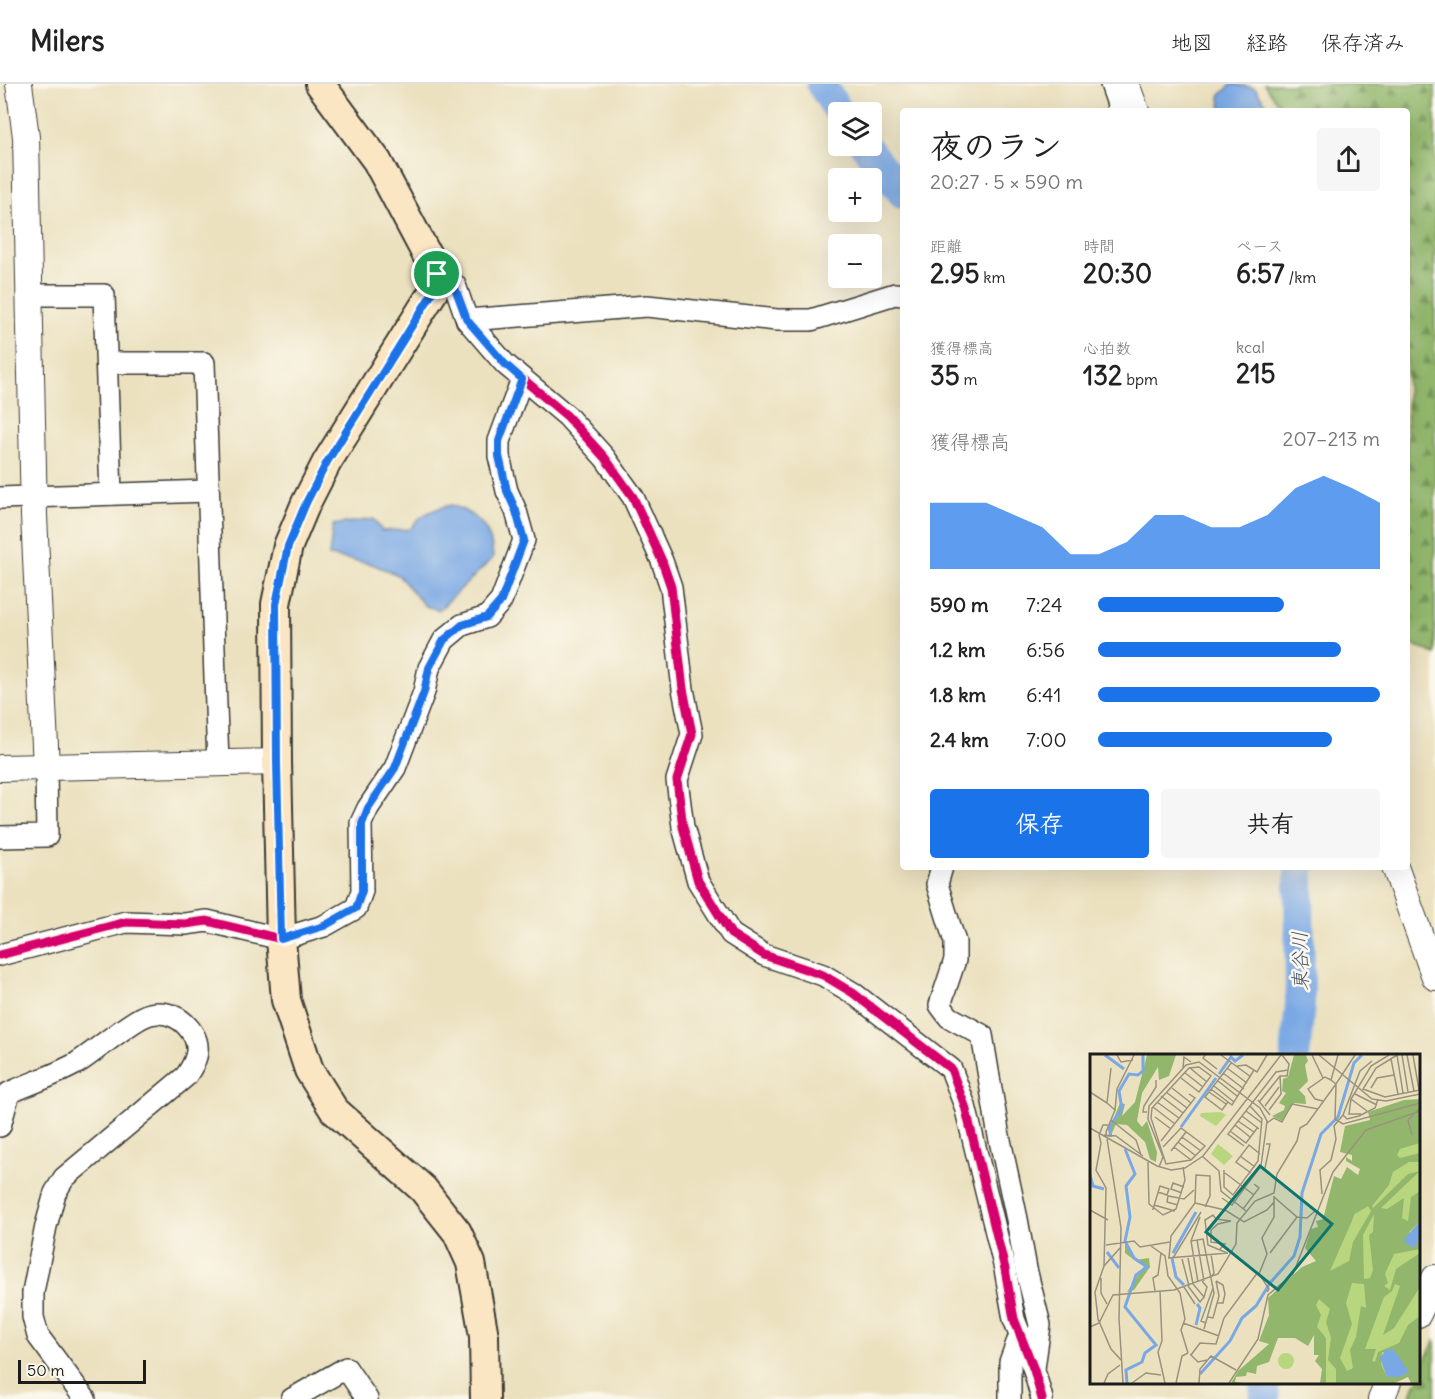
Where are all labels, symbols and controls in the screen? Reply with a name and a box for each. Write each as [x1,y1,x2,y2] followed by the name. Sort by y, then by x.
[30,23,104,59] text: Milers
[1171,29,1213,56] text: 地図
[1246,29,1288,56] text: 経路
[1321,29,1405,56] text: 保存済み
[828,102,882,288] map controls
[828,102,882,156] button: layers
[930,125,1062,167] text: 夜のラン
[1317,128,1380,191] button: share
[828,168,882,222] button: +
[930,169,1083,194] text: 20:27 · 5 × 590 m
[828,234,882,288] button: −
[930,236,962,256] text: 距離
[1083,236,1115,256] text: 時間
[1236,236,1283,256] text: ペース
[411,248,462,299] pin
[420,257,453,290] icon: arrive
[930,257,980,290] text: 2.95
[1083,257,1152,290] text: 20:30
[1236,257,1285,290] text: 6:57
[980,267,1006,287] text: km
[1285,267,1316,287] text: /km
[1236,337,1265,357] text: kcal
[930,338,994,358] text: 獲得標高
[1083,338,1131,358] text: 心拍数
[1236,357,1276,390] text: 215
[930,359,960,392] text: 35
[1083,359,1122,392] text: 132
[960,369,978,389] text: m
[1122,369,1158,389] text: bpm
[1282,426,1380,451] text: 207–213 m
[930,429,1010,454] text: 獲得標高
[930,592,988,617] text: 590 m
[1026,592,1063,617] text: 7:24
[930,637,986,662] text: 1.2 km
[1026,637,1065,662] text: 6:56
[930,682,986,707] text: 1.8 km
[1026,682,1061,707] text: 6:41
[930,727,989,752] text: 2.4 km
[1026,727,1067,752] text: 7:00
[930,789,1149,858] button: 保存
[1161,789,1380,858] button: 共有
[1286,931,1313,991] water label: 東谷川
[1090,1054,1420,1384] inset map
[18,1357,146,1384] scale bar
[27,1360,65,1380] text: 50 m

